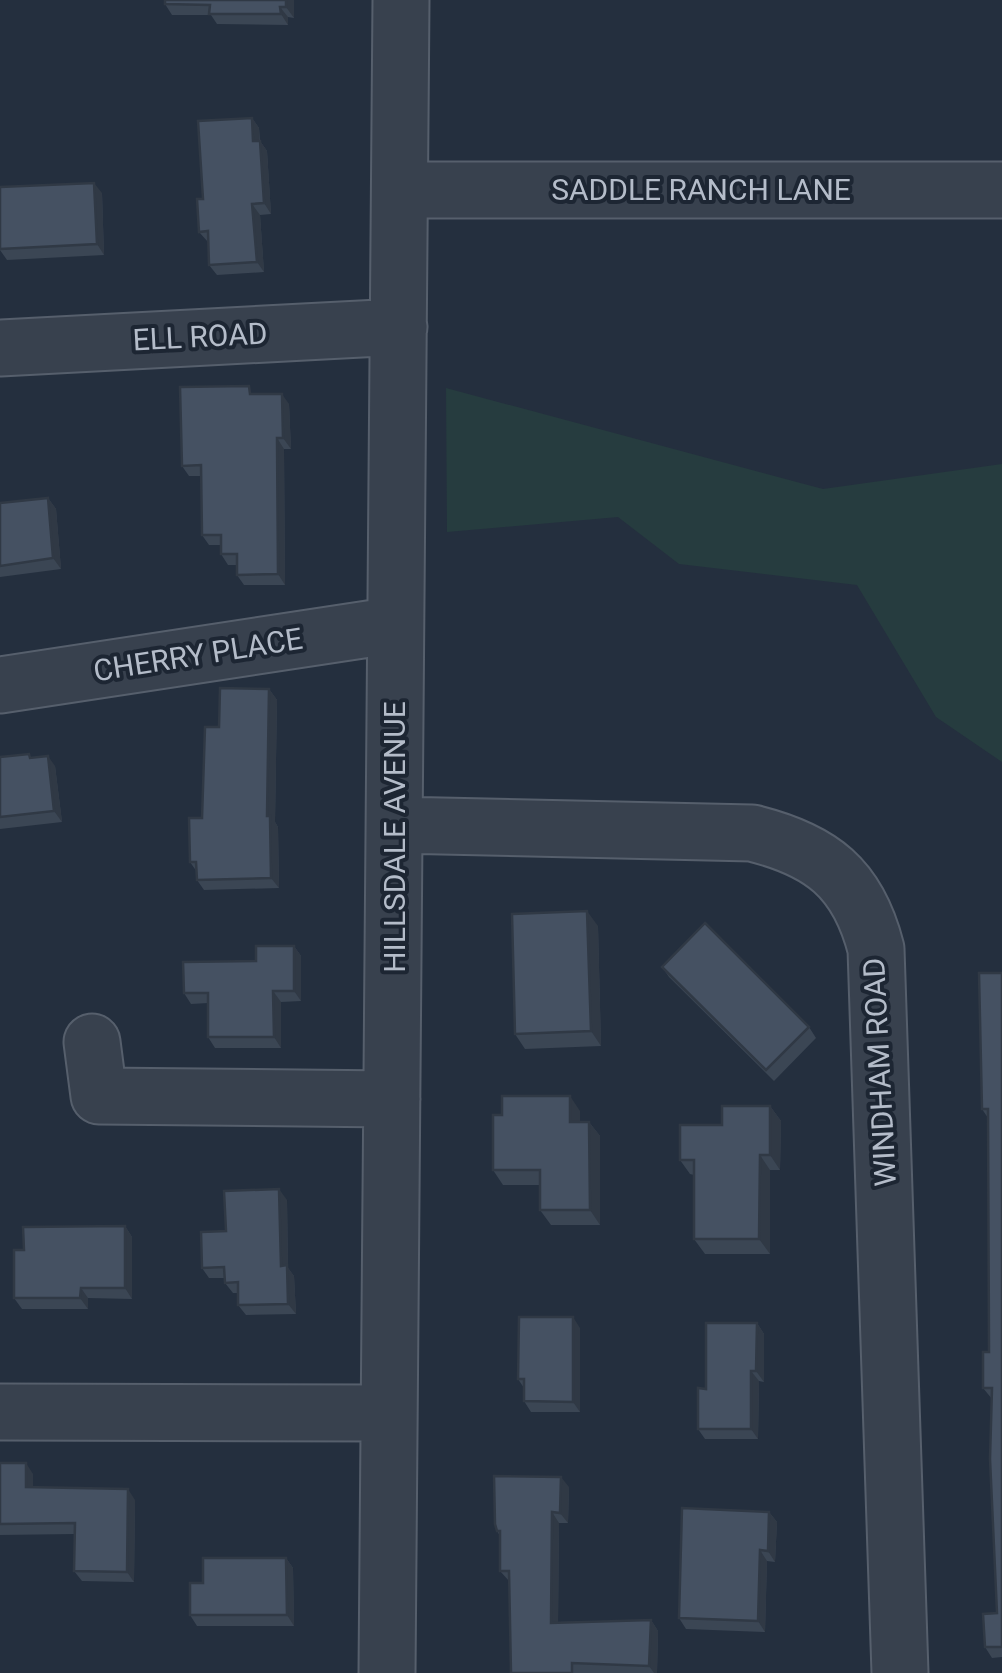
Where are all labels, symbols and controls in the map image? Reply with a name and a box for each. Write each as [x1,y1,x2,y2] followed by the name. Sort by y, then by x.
[551,172,851,207] street label: SADDLE RANCH LANE
[132,315,268,358] street label: ELL ROAD
[91,621,305,688] street label: CHERRY PLACE
[377,701,412,973] street label: HILLSDALE AVENUE
[856,957,903,1187] street label: WINDHAM ROAD

